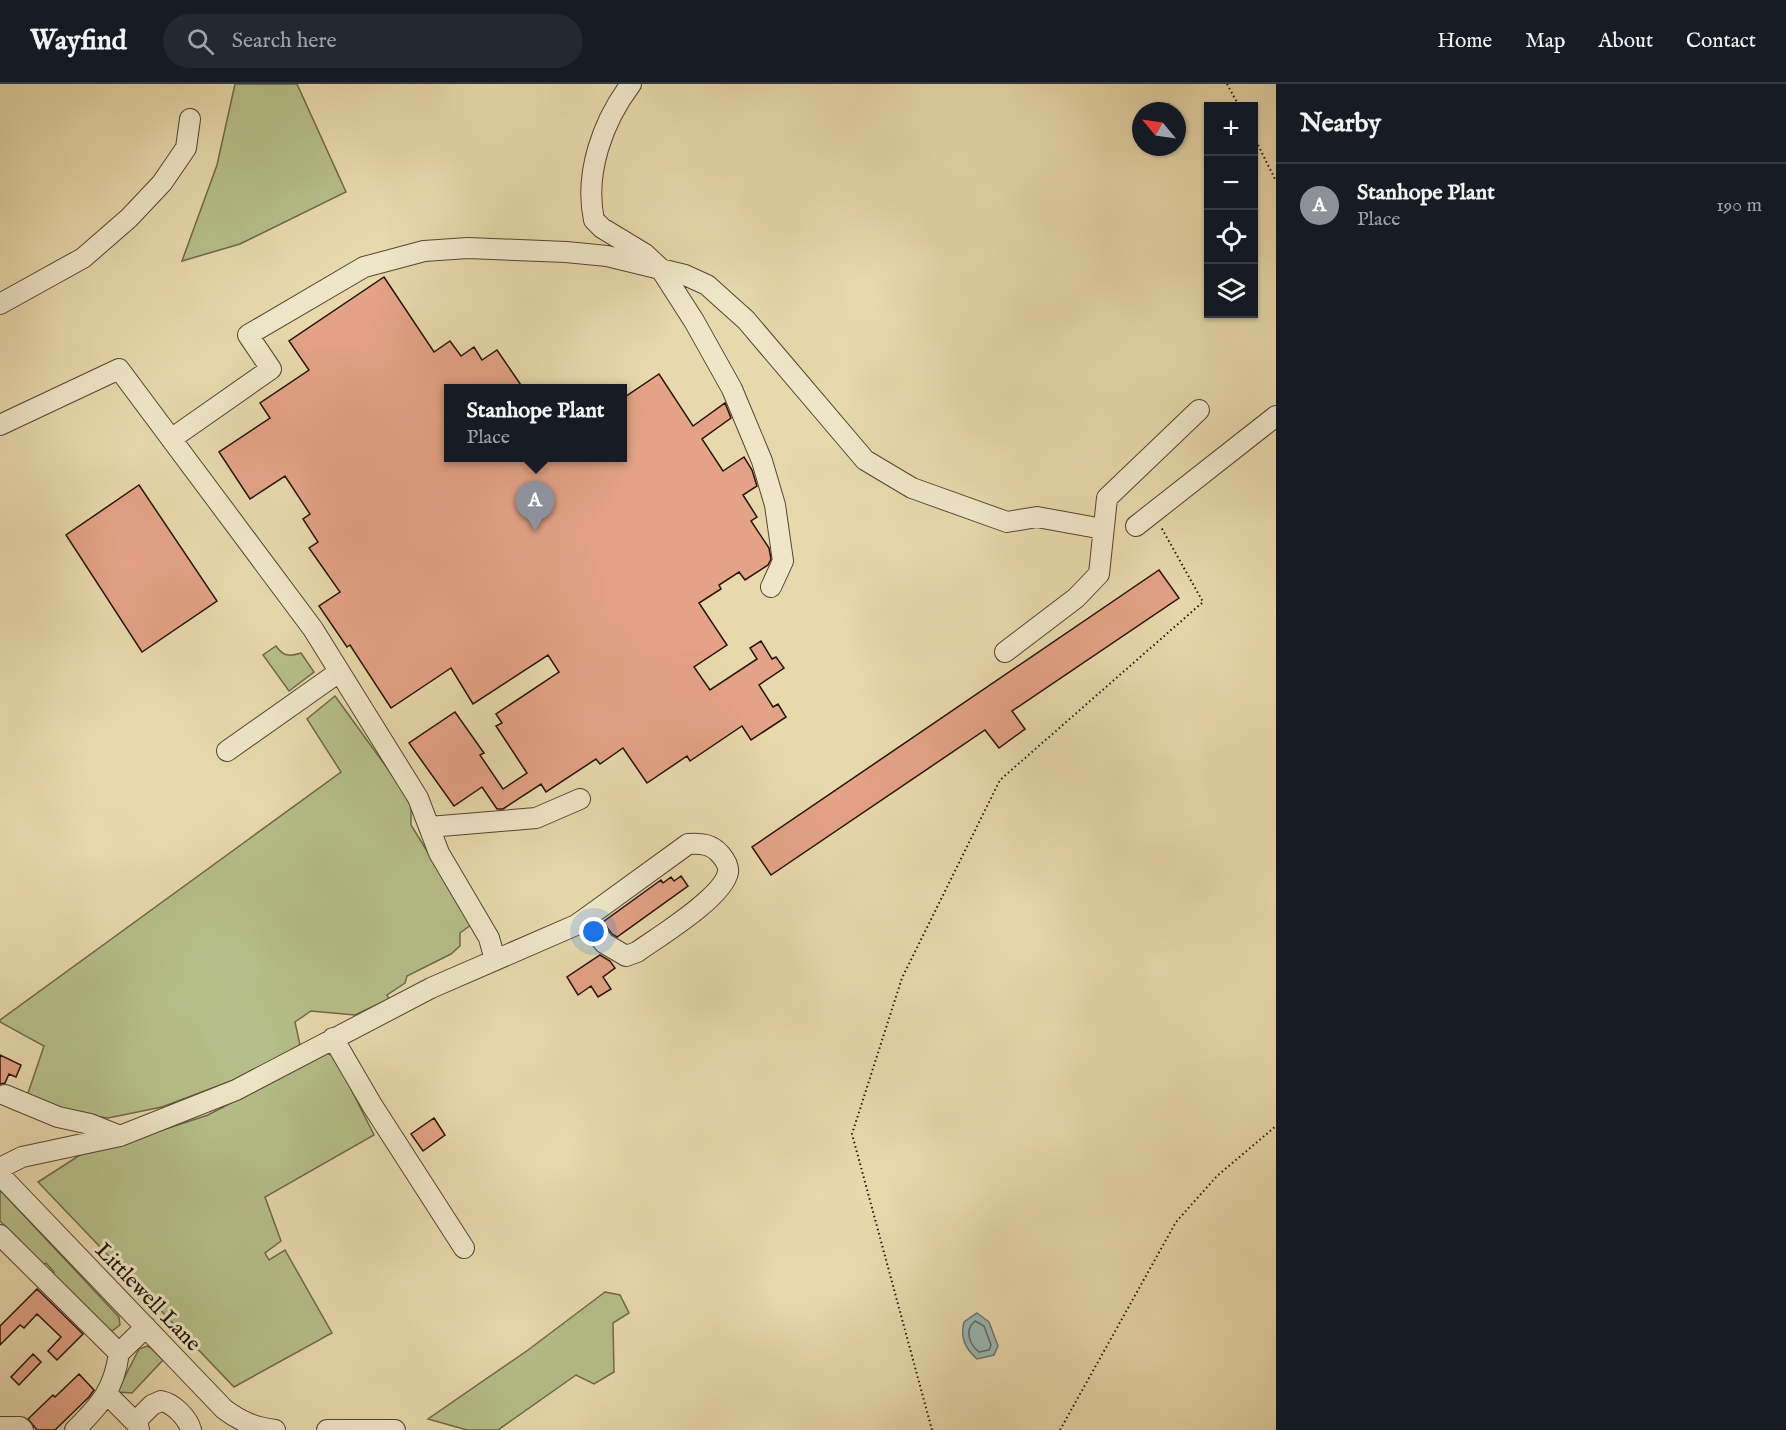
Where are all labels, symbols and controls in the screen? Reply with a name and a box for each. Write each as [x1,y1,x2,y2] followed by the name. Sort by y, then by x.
[163,14,583,68] search box
[30,24,127,59] text: Wayfind
[184,25,217,58] icon: search
[232,27,337,55] text: Search here
[1437,28,1492,55] text: Home
[1525,28,1565,55] text: Map
[1598,28,1653,55] text: About
[1686,28,1756,55] text: Contact
[1132,102,1186,156] north arrow
[1204,102,1258,318] map controls
[1204,102,1258,156] button: +
[1300,107,1381,140] text: Nearby
[1204,156,1258,210] button: −
[1357,179,1495,207] text: Stanhope Plant
[1313,193,1326,218] text: A
[1716,193,1762,218] text: 190 m
[1357,207,1400,232] text: Place
[1204,210,1258,264] button: locate
[1204,264,1258,318] button: layers
[444,384,627,462] popup
[467,397,604,425] text: Stanhope Plant
[467,425,510,450] text: Place
[516,482,554,531] pin: A
[579,917,608,946] your location
[89,1237,207,1358] street label: Littlewell Lane

